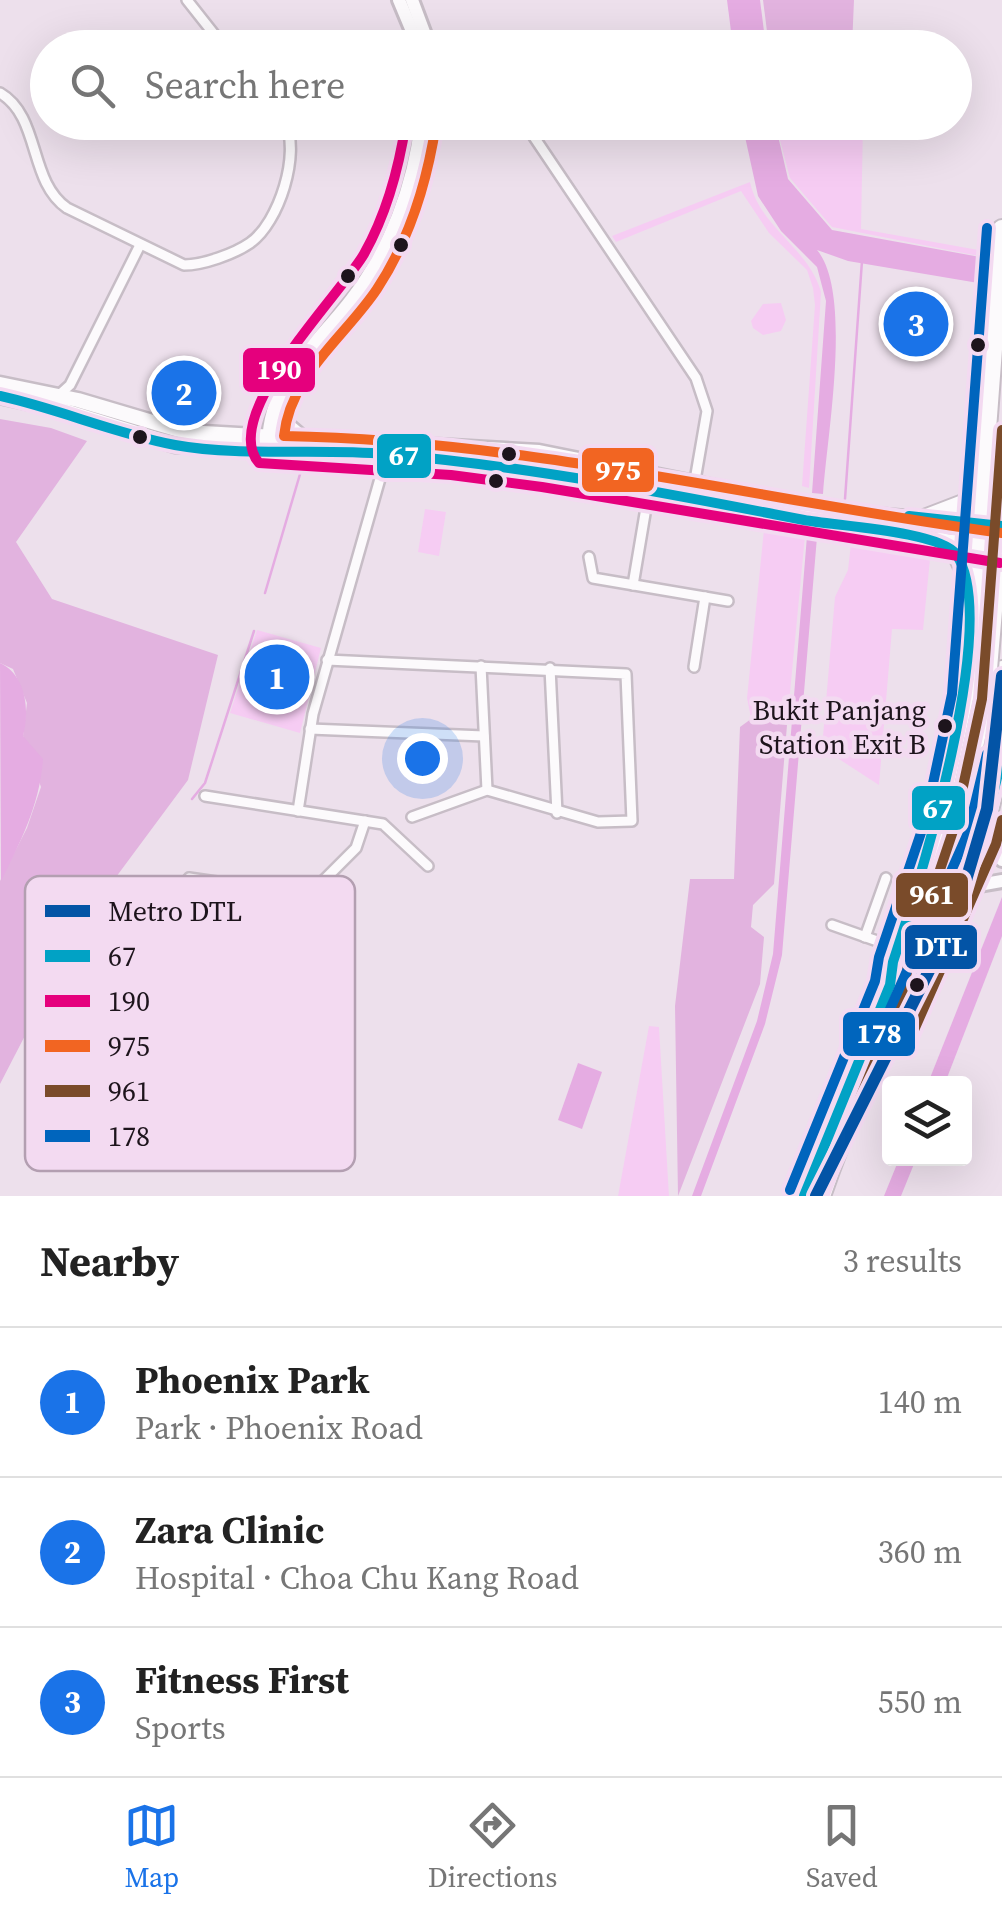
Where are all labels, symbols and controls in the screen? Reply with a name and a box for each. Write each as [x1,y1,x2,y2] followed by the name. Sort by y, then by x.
[30,30,972,140] search box
[65,58,120,113] icon: search
[145,59,345,111] text: Search here
[391,235,411,255] unlabelled marker
[338,266,358,286] unlabelled marker
[884,286,948,362] pin: 3
[968,335,988,355] unlabelled marker
[241,346,317,394] line badge: 190
[256,350,302,388] text: 190
[152,356,216,430] pin: 2
[130,427,150,447] unlabelled marker
[375,432,433,480] line badge: 67
[389,436,419,474] text: 67
[499,444,519,464] unlabelled marker
[580,446,656,494] line badge: 975
[595,451,641,489] text: 975
[486,471,506,491] unlabelled marker
[244,640,310,714] pin: 1
[752,691,926,763] place label: Bukit Panjang Station Exit B
[935,716,955,736] marker: Bukit Panjang Station Exit B
[397,733,448,784] your location
[910,784,967,832] line badge: 67
[923,789,953,827] text: 67
[894,871,970,919] line badge: 961
[909,875,955,913] text: 961
[25,876,355,1171] legend
[108,892,242,930] text: Metro DTL
[903,923,979,971] line badge: DTL
[914,927,968,965] text: DTL
[108,937,136,975] text: 67
[907,975,927,995] unlabelled marker
[108,982,150,1020] text: 190
[841,1010,917,1058] line badge: 178
[856,1014,902,1052] text: 178
[108,1027,150,1065] text: 975
[108,1072,150,1110] text: 961
[882,1076,972,1166] map controls
[882,1076,972,1166] button: layers
[108,1117,150,1155] text: 178
[40,1232,179,1290] text: Nearby
[843,1239,962,1283] text: 3 results
[135,1354,370,1406] text: Phoenix Park
[64,1380,81,1424] text: 1
[878,1380,962,1424] text: 140 m
[135,1406,423,1450] text: Park · Phoenix Road
[135,1504,324,1556] text: Zara Clinic
[64,1530,81,1574] text: 2
[878,1530,962,1574] text: 360 m
[135,1556,579,1600] text: Hospital · Choa Chu Kang Road
[135,1654,349,1706] text: Fitness First
[64,1680,81,1724] text: 3
[878,1680,962,1724] text: 550 m
[135,1706,226,1750] text: Sports
[124,1798,179,1896] tab: Map
[428,1798,557,1896] tab: Directions
[806,1798,878,1896] tab: Saved

